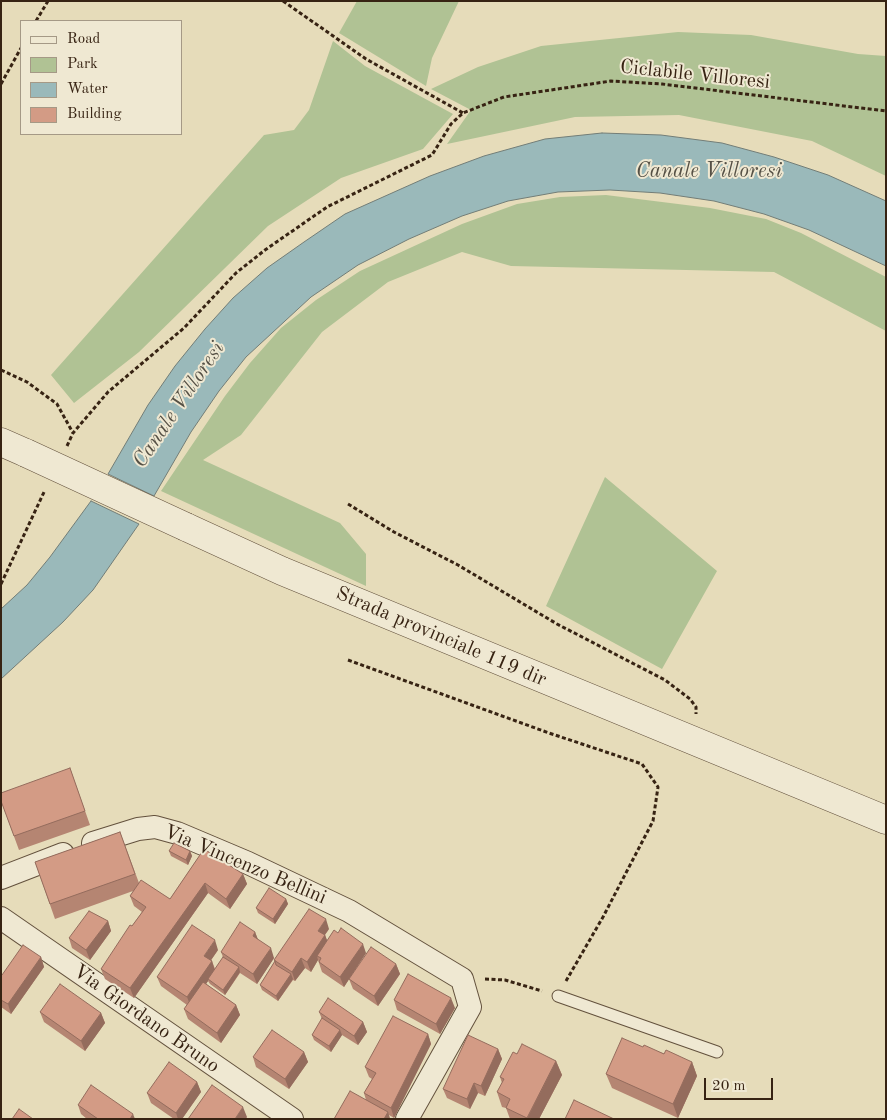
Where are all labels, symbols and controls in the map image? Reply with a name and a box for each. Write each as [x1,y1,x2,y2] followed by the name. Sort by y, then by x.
[20,20,182,135] legend
[67,32,100,47] text: Road
[619,55,771,95] street label: Ciclabile Villoresi
[67,57,98,72] text: Park
[67,82,108,97] text: Water
[67,107,122,122] text: Building
[636,158,782,184] water label: Canale Villoresi
[128,337,230,473] water label: Canale Villoresi
[332,582,550,692] street label: Strada provinciale 119 dir
[160,820,330,910] street label: Via Vincenzo Bellini
[68,959,224,1079] street label: Via Giordano Bruno
[707,1068,776,1100] scale bar
[712,1079,746,1094] text: 20 m

